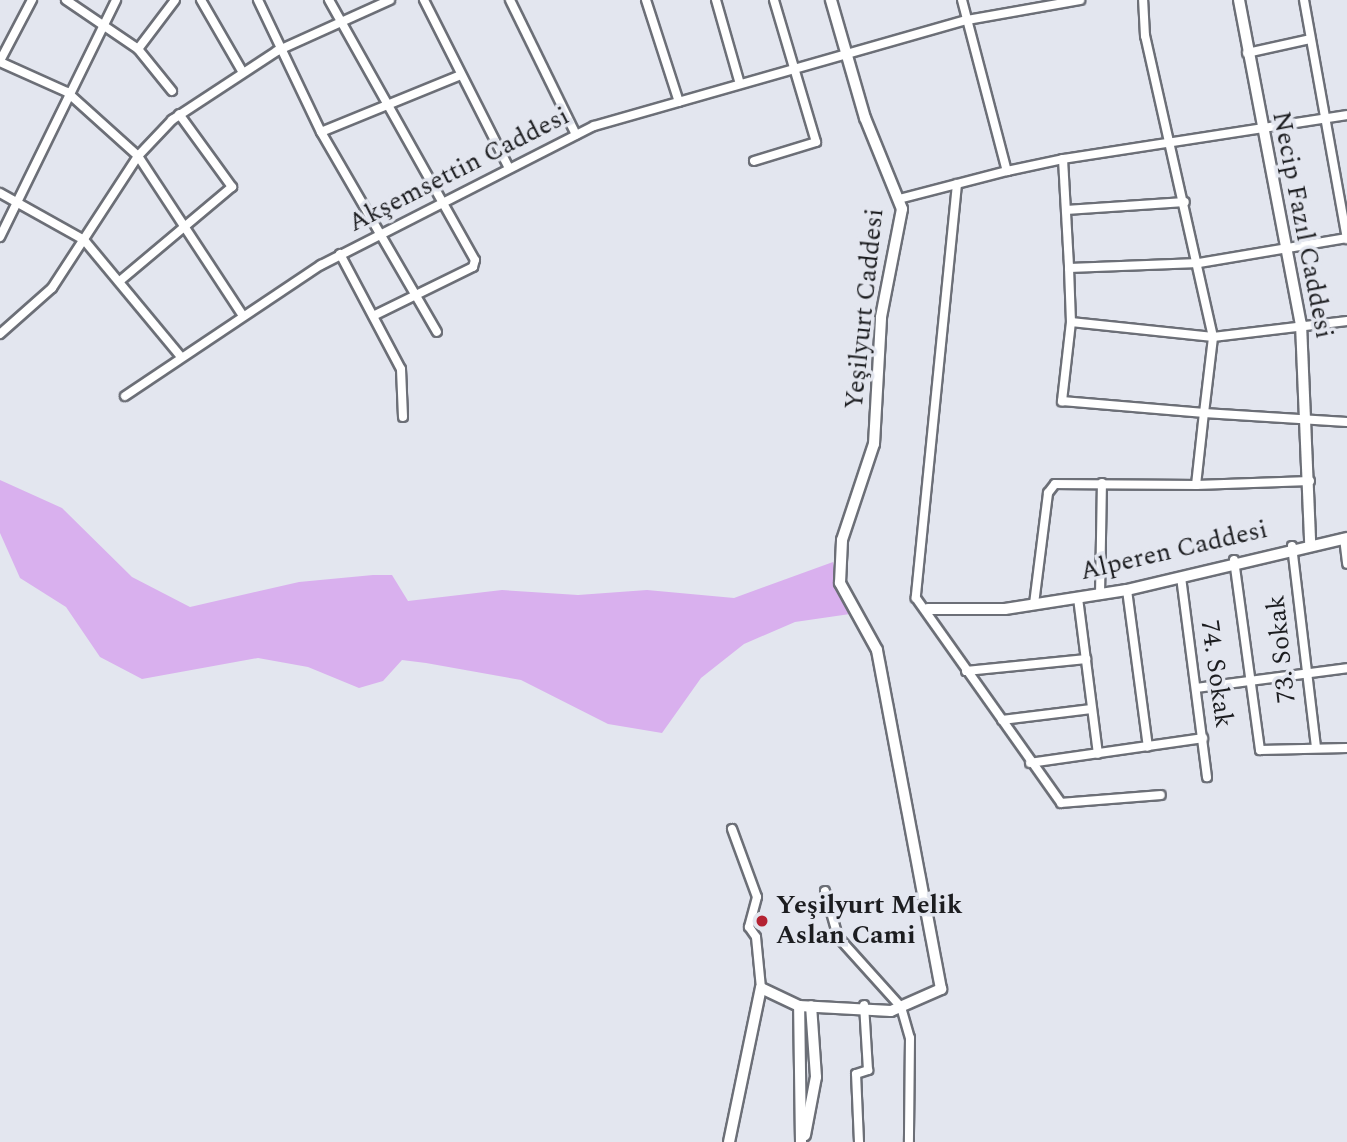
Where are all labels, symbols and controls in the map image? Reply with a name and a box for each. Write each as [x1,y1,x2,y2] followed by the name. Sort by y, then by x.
[343,101,575,239] street label: Akşemsettin Caddesi
[1265,109,1339,341] street label: Necip Fazıl Caddesi
[839,207,891,411] street label: Yeşilyurt Caddesi
[1077,514,1271,588] street label: Alperen Caddesi
[1261,593,1303,705] street label: 73. Sokak
[1193,618,1239,730] street label: 74. Sokak
[776,890,962,951] place label: Yeşilyurt Melik Aslan Cami
[754,913,770,929] marker: Yeşilyurt Melik Aslan Cami

